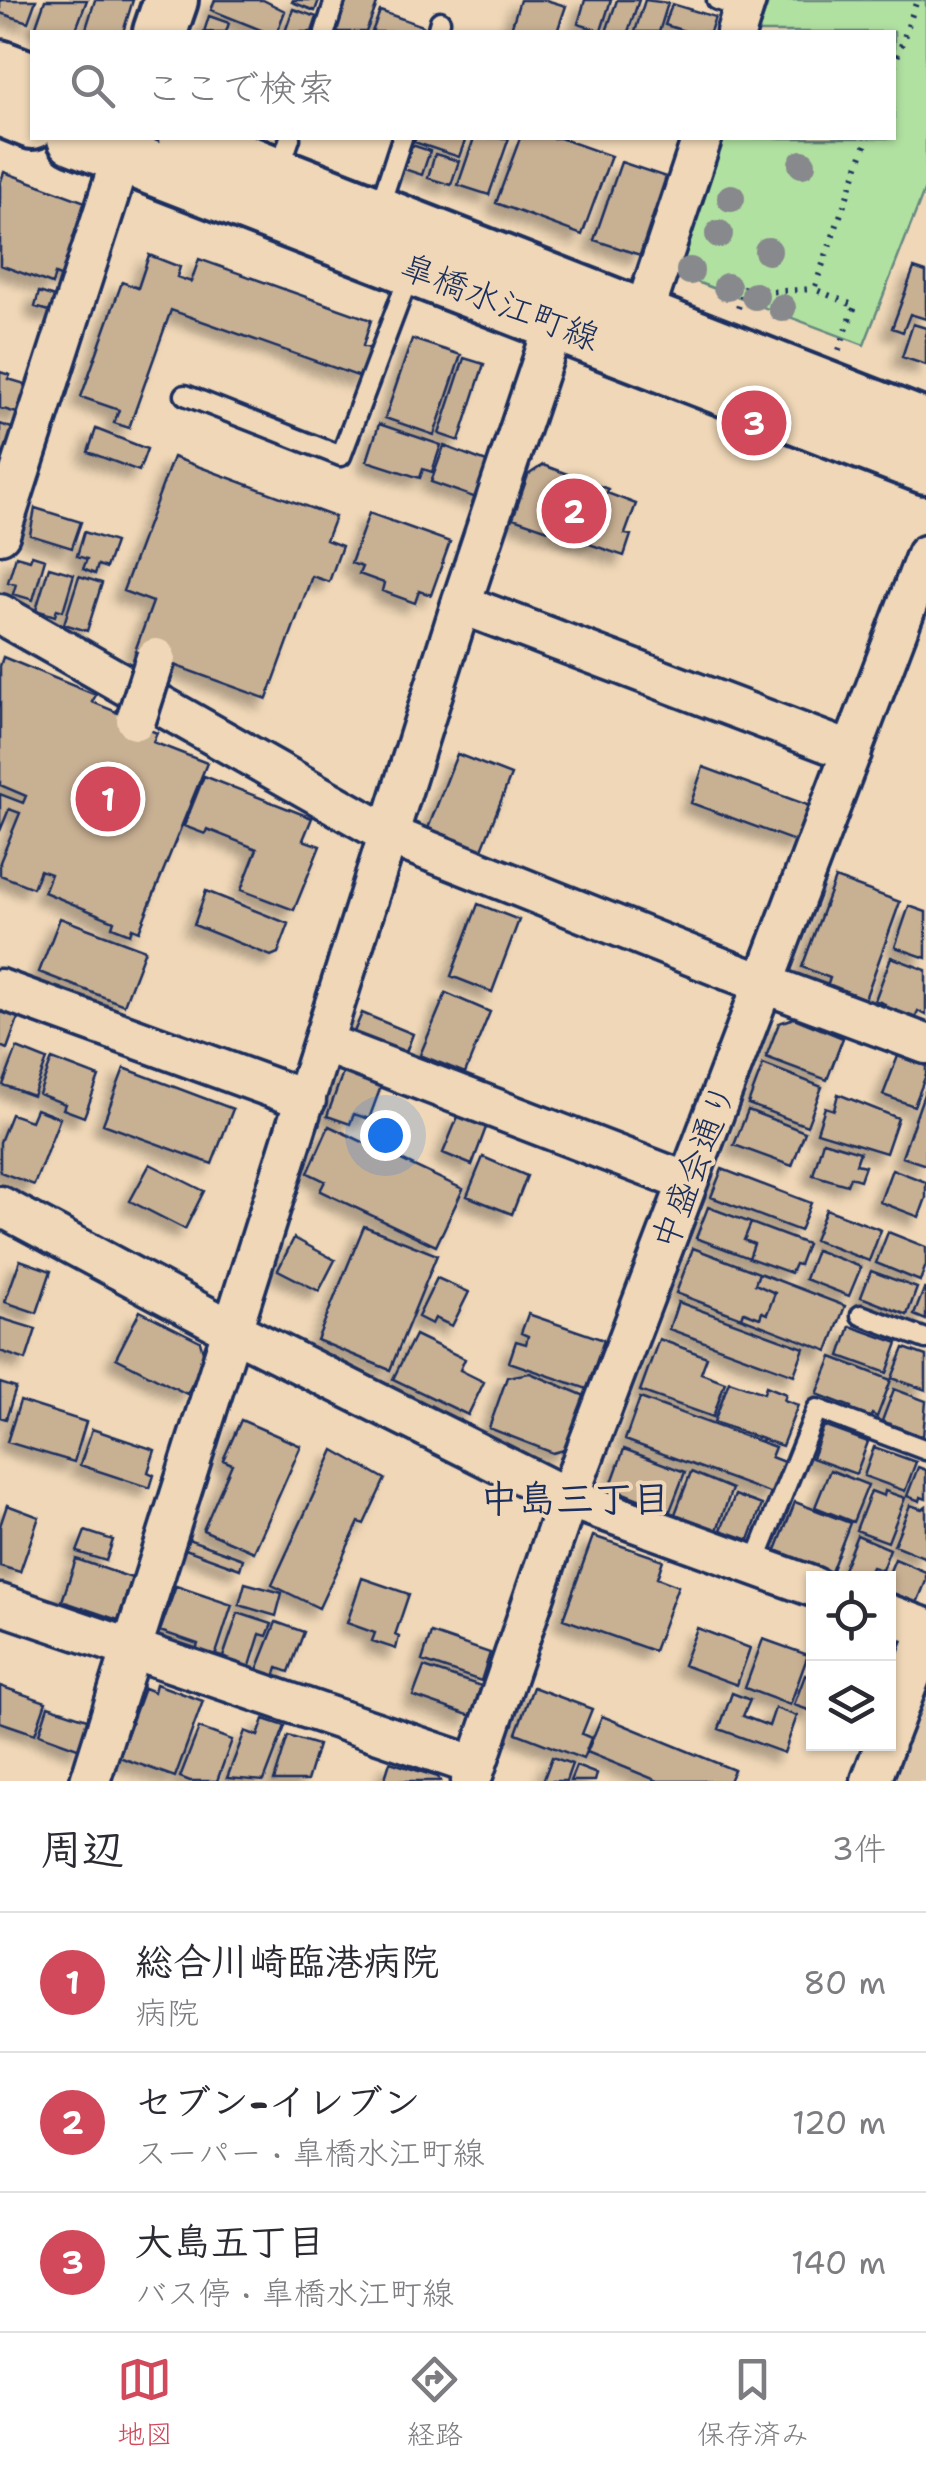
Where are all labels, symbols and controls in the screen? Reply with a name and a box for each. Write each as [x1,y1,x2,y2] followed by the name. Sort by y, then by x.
[30,30,896,140] search box
[65,58,120,113] icon: search
[145,62,335,113] text: ここで検索
[394,242,607,361] street label: 皐橋水江町線
[722,386,786,460] pin: 3
[542,474,606,548] pin: 2
[76,762,140,836] pin: 1
[640,1076,747,1256] street label: 中盛会通り
[360,1110,411,1161] your location
[480,1473,670,1524] district label: 中島三丁目
[806,1571,896,1751] map controls
[806,1571,896,1661] button: locate
[806,1661,896,1751] button: layers
[40,1821,124,1877] text: 周辺
[832,1827,886,1870] text: 3件
[135,1936,439,1987] text: 総合川崎臨港病院
[65,1961,80,2004] text: 1
[803,1961,886,2004] text: 80 m
[135,1991,199,2034] text: 病院
[135,2076,421,2127] text: セブン-イレブン
[61,2101,84,2144] text: 2
[792,2101,886,2144] text: 120 m
[135,2131,485,2174] text: スーパー · 皐橋水江町線
[135,2216,325,2267] text: 大島五丁目
[61,2241,84,2284] text: 3
[791,2241,886,2284] text: 140 m
[135,2271,454,2314] text: バス停 · 皐橋水江町線
[117,2352,173,2453] tab: 地図
[407,2352,463,2453] tab: 経路
[697,2352,809,2453] tab: 保存済み

